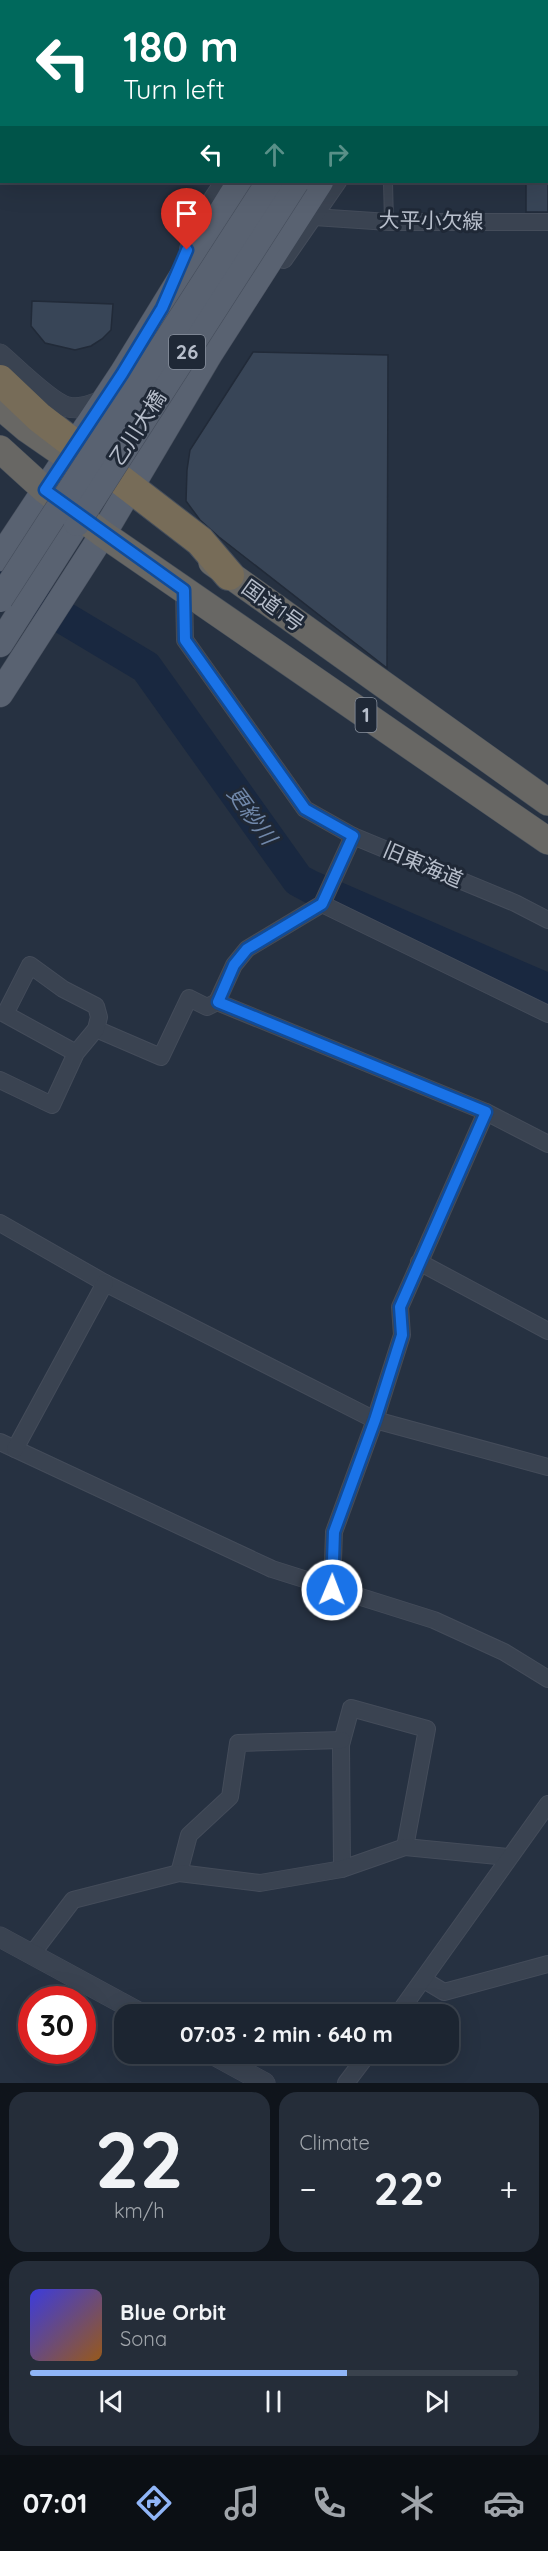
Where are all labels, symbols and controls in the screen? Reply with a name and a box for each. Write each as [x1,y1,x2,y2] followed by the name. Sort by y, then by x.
[123,20,239,73] text: 180 m
[24,24,102,102] icon: left
[123,72,225,106] text: Turn left
[195,138,228,171] icon: left
[258,138,291,171] icon: ahead
[321,138,354,171] icon: right
[161,188,212,250] pin
[170,197,203,230] icon: arrive
[378,206,484,234] street label: 大平小欠線
[169,335,205,369] road number: 26
[103,385,171,470] street label: 乙川大橋
[237,574,310,637] street label: 国道1号
[356,698,376,732] road number: 1
[221,780,284,852] water label: 更紗川
[380,836,467,892] street label: 旧東海道
[300,1558,364,1622] position arrow
[18,1986,96,2064] speed limit sign: 30
[180,2020,393,2048] text: 07:03 · 2 min · 640 m
[95,2110,184,2208] text: 22
[300,2130,370,2155] text: Climate
[374,2160,442,2216] text: 22°
[300,2168,317,2209] text: −
[499,2168,518,2209] text: +
[114,2198,165,2223] text: km/h
[120,2298,226,2326] text: Blue Orbit
[120,2326,167,2351] text: Sona
[95,2385,128,2418] icon: previous
[257,2385,290,2418] icon: pause
[420,2385,453,2418] icon: next
[133,2482,175,2524] icon: directions
[221,2482,263,2524] icon: music
[308,2482,350,2524] icon: phone
[396,2482,438,2524] icon: climate
[483,2482,525,2524] icon: car
[23,2486,88,2520] text: 07:01

